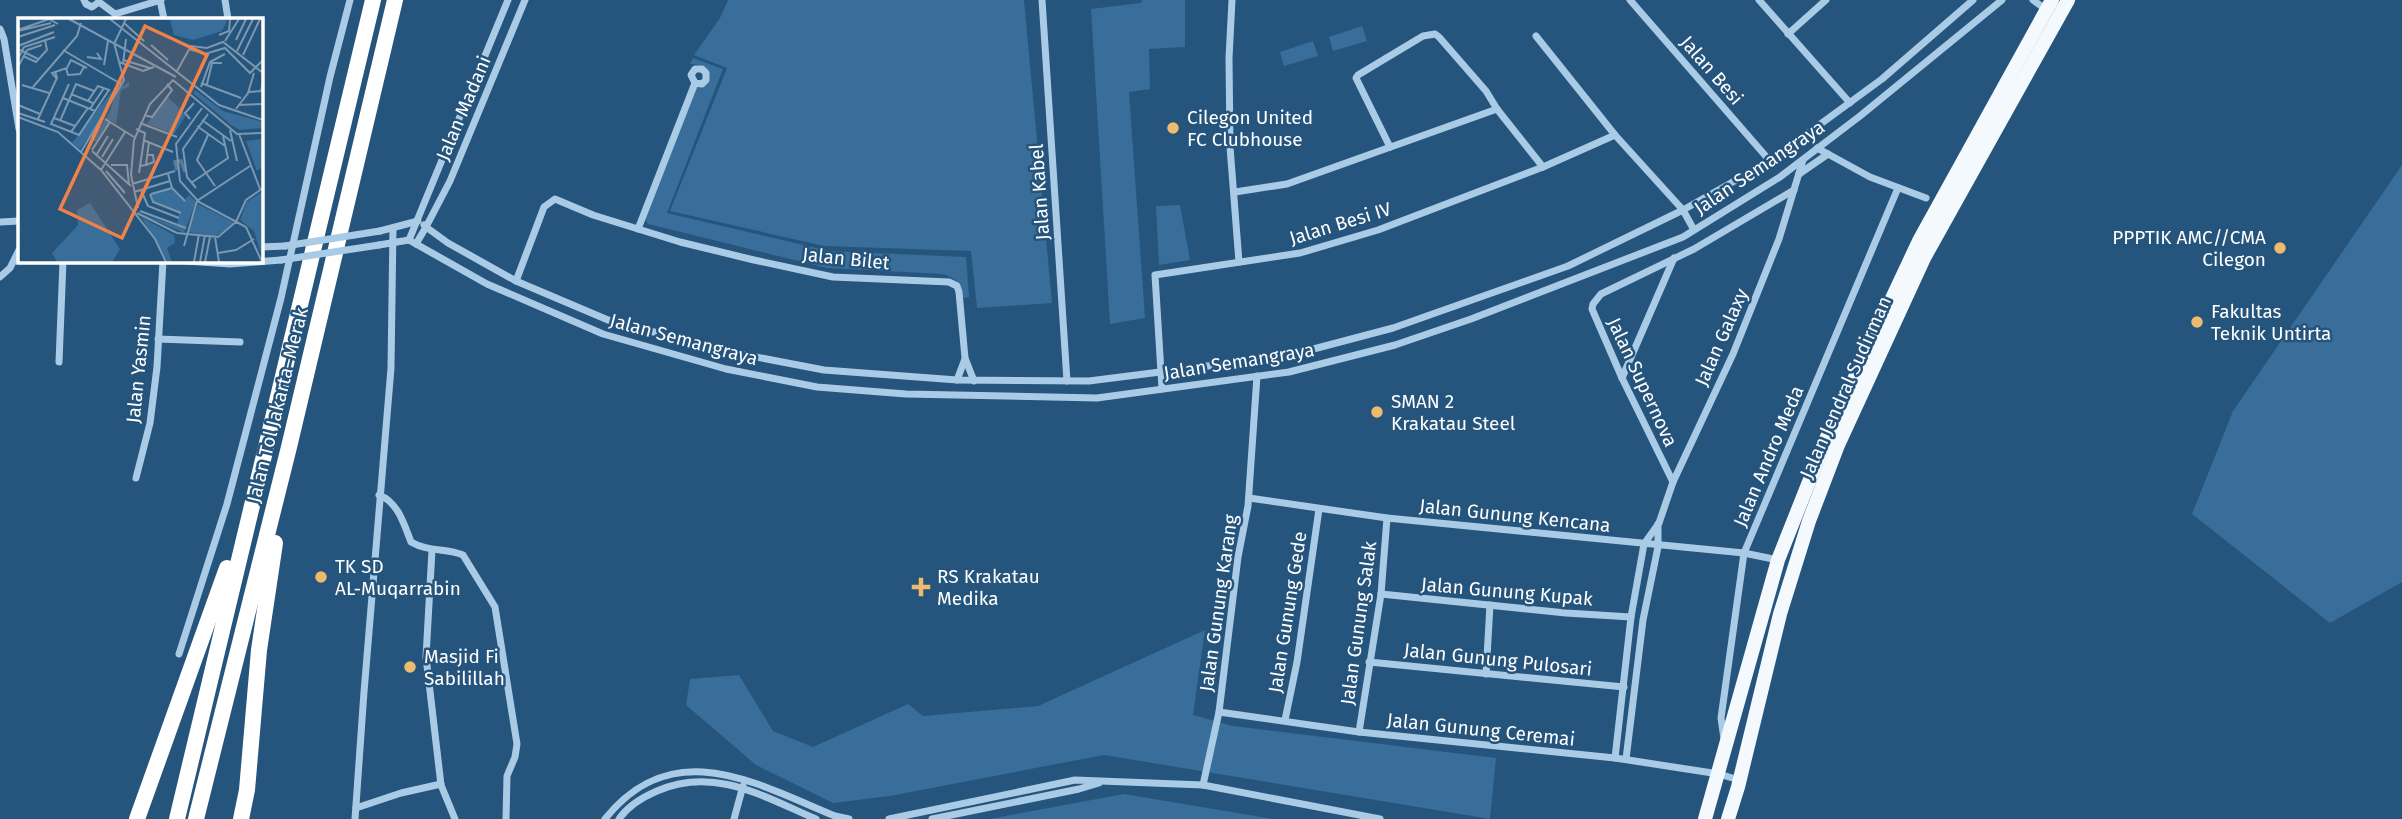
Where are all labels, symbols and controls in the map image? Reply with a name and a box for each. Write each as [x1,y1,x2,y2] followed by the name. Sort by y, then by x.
[18,18,262,262] inset map
[1675,31,1748,110] street label: Jalan Besi
[431,53,496,164] street label: Jalan Madani
[1187,106,1313,151] place label: Cilegon United FC Clubhouse
[1690,115,1829,220] street label: Jalan Semangraya
[1165,120,1181,136] marker: Cilegon United FC Clubhouse
[1025,143,1054,241] street label: Jalan Kabel
[1286,197,1394,250] street label: Jalan Besi IV
[2112,226,2266,271] place label: PPPTIK AMC//CMA Cilegon
[2272,240,2288,256] marker: PPPTIK AMC//CMA Cilegon
[801,242,891,275] street label: Jalan Bilet
[1690,284,1753,390] street label: Jalan Galaxy
[1795,292,1896,482] street label: Jalan Jendral Sudirman
[2211,300,2331,345] place label: Fakultas Teknik Untirta
[242,305,313,505] street label: Jalan Tol Jakarta–Merak
[607,309,760,370] street label: Jalan Semangraya
[121,314,156,424] street label: Jalan Yasmin
[1603,314,1683,450] street label: Jalan Supernova
[2189,314,2205,330] marker: Fakultas Teknik Untirta
[1162,338,1316,385] street label: Jalan Semangraya
[1728,382,1809,530] street label: Jalan Andro Meda
[1391,390,1516,435] place label: SMAN 2 Krakatau Steel
[1369,404,1385,420] marker: SMAN 2 Krakatau Steel
[1418,494,1612,537] street label: Jalan Gunung Kencana
[1195,513,1242,693] street label: Jalan Gunung Karang
[1263,530,1312,695] street label: Jalan Gunung Gede
[1336,539,1381,706] street label: Jalan Gunung Salak
[335,555,461,600] place label: TK SD AL-Muqarrabin
[937,565,1040,610] place label: RS Krakatau Medika
[313,569,329,585] marker: TK SD AL-Muqarrabin
[1420,573,1594,610] street label: Jalan Gunung Kupak
[911,577,931,597] marker: RS Krakatau Medika
[1403,638,1593,681] street label: Jalan Gunung Pulosari
[424,645,505,690] place label: Masjid Fi Sabilillah
[402,659,418,675] marker: Masjid Fi Sabilillah
[1386,708,1576,751] street label: Jalan Gunung Ceremai

